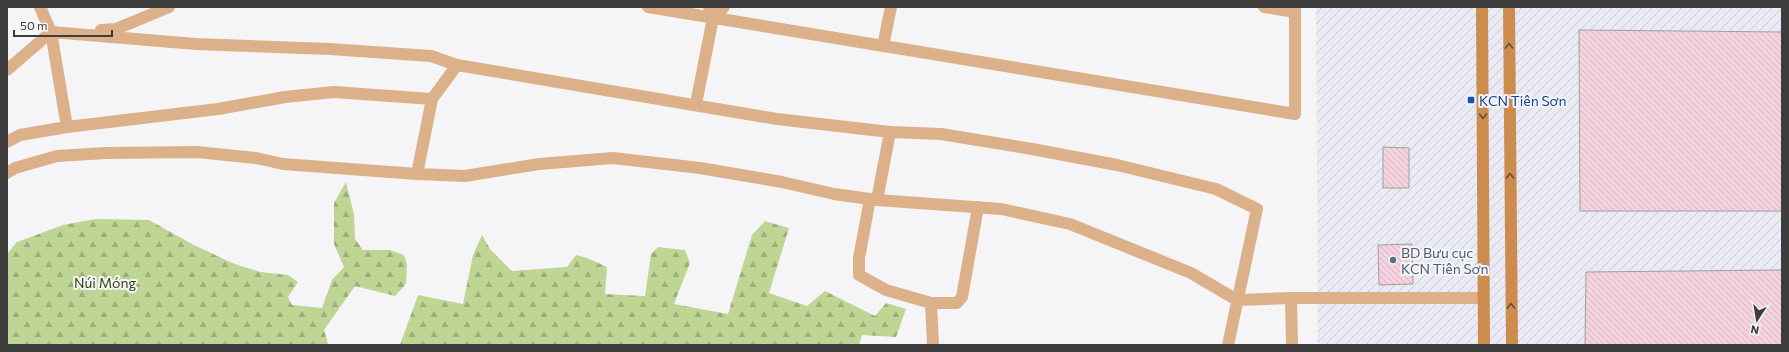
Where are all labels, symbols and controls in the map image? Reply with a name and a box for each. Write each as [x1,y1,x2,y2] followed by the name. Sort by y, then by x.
[14,12,112,38] scale bar
[20,18,48,32] text: 50 m
[1505,43,1513,49] one-way arrow
[1479,92,1567,109] place label: KCN Tiên Sơn
[1466,95,1476,105] marker: KCN Tiên Sơn
[1479,113,1487,119] one-way arrow
[1506,173,1514,179] one-way arrow
[1401,244,1489,277] place label: BD Bưu cục KCN Tiên Sơn
[1388,255,1398,265] marker: BD Bưu cục KCN Tiên Sơn
[74,274,136,291] park label: Núi Móng
[1737,300,1777,340] north arrow
[1507,303,1516,309] one-way arrow
[1749,323,1760,337] text: N

